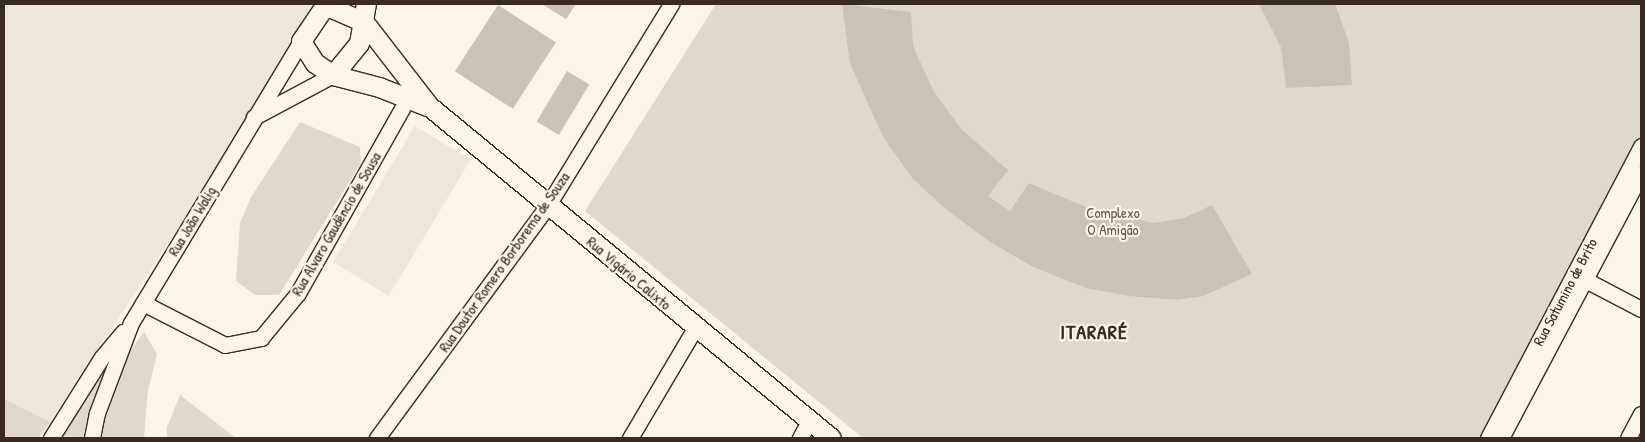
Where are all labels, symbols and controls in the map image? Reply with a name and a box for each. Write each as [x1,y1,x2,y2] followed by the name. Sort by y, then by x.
[288,149,384,299] street label: Rua Alvaro Gaudêncio de Sousa
[435,169,573,355] street label: Rua Doutor Romero Borborema de Souza
[164,183,220,259] street label: Rua João Walig
[1086,203,1140,238] park label: Complexo O Amigão
[583,233,675,313] street label: Rua Vigário Calixto
[1529,235,1601,349] street label: Rua Satumino de Brito
[1059,319,1129,343] district label: ITARARÉ

